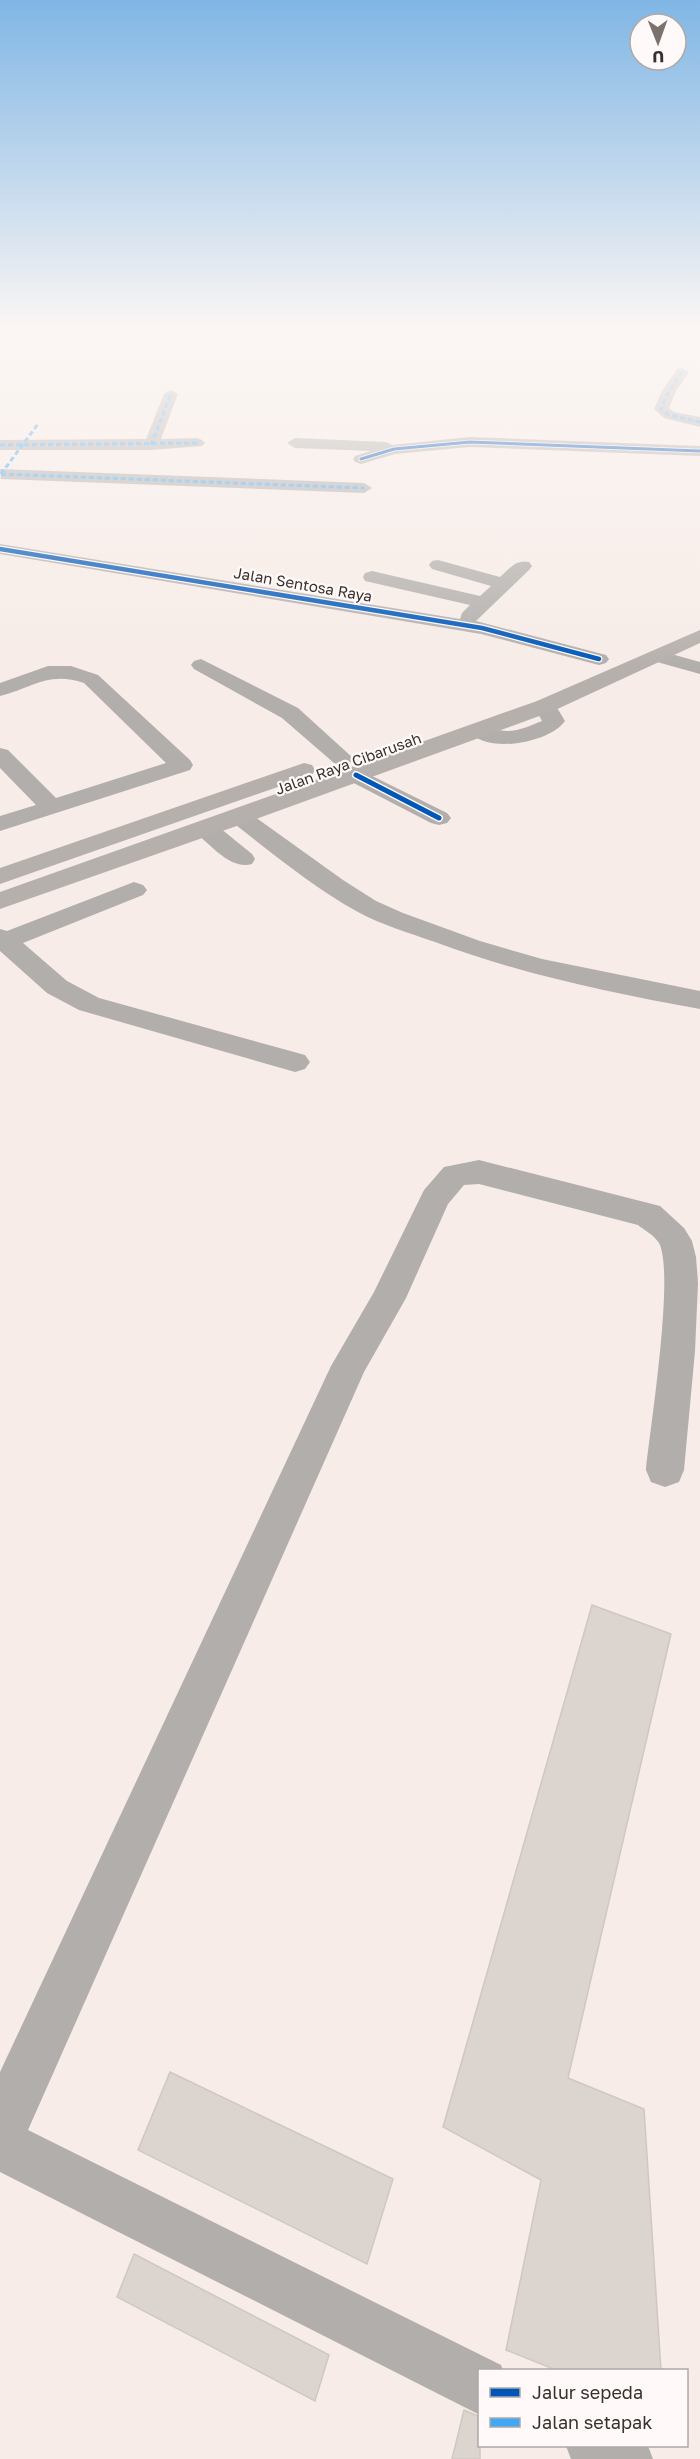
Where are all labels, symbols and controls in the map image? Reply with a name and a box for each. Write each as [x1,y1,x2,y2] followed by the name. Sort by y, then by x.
[628,12,688,72] north arrow
[652,47,664,67] text: U
[232,563,374,605] street label: Jalan Sentosa Raya
[273,728,423,798] street label: Jalan Raya Cibarusah
[478,2369,688,2447] legend
[532,2381,643,2403] text: Jalur sepeda
[532,2411,652,2433] text: Jalan setapak

